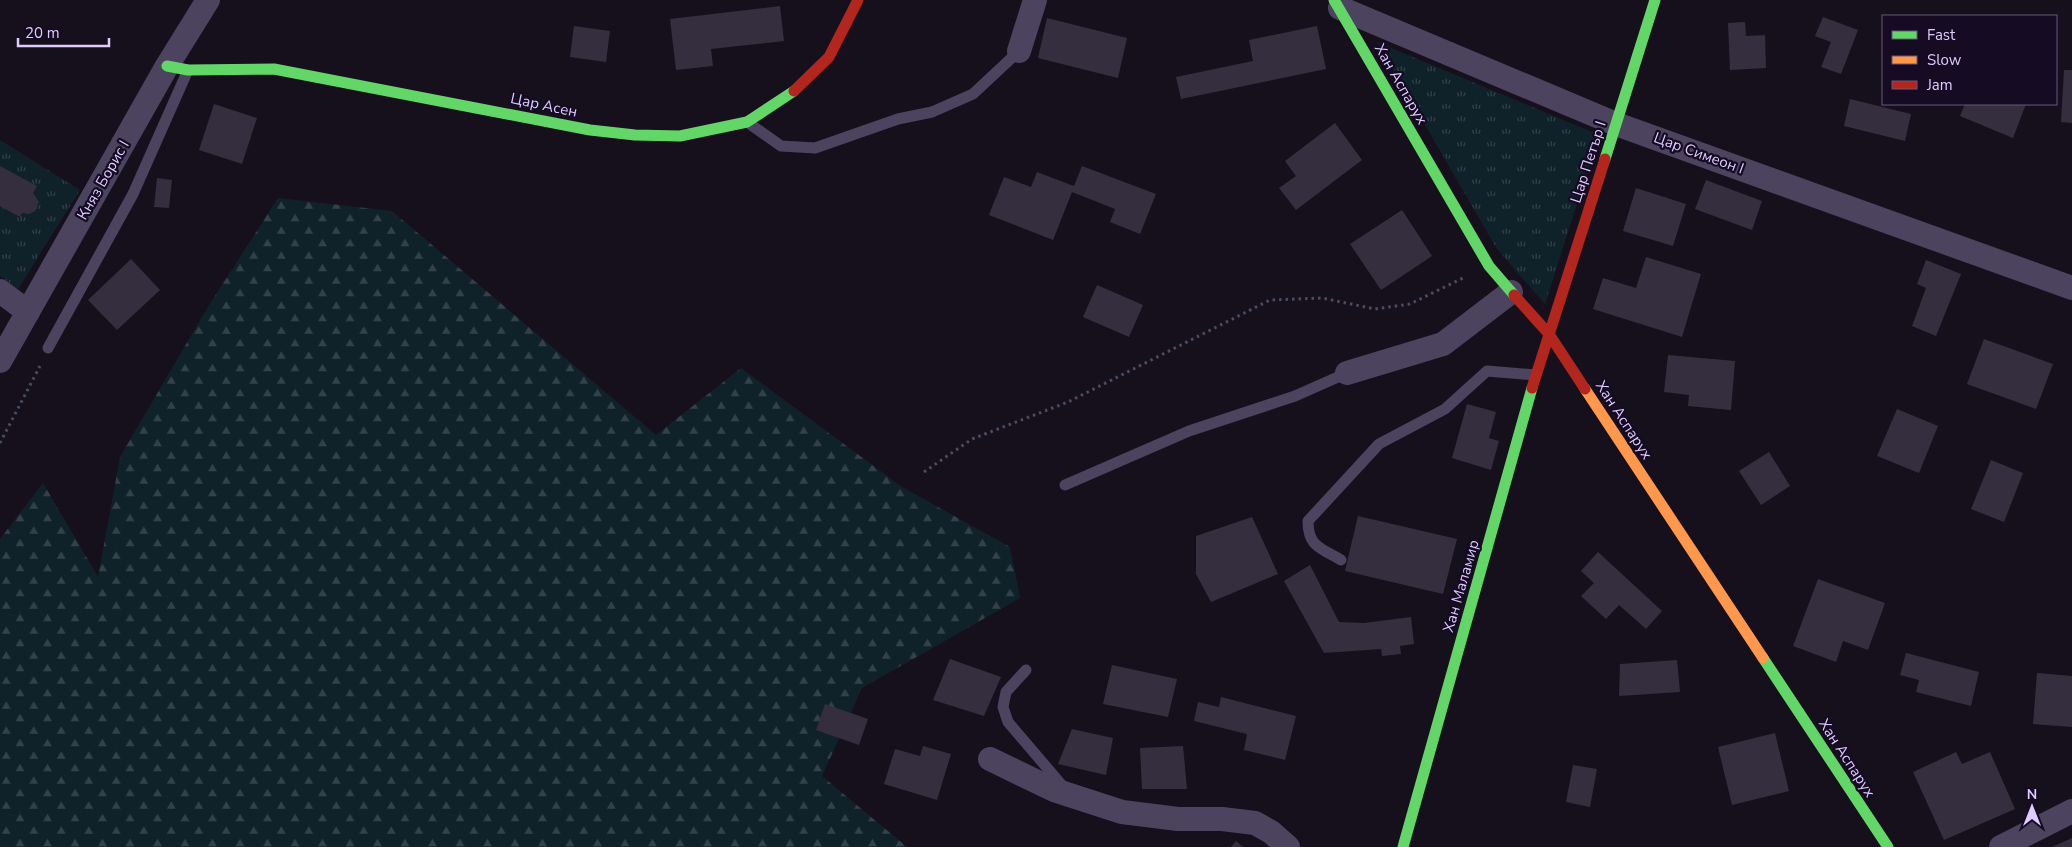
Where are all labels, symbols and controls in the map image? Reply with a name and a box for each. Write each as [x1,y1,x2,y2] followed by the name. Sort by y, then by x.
[18,15,109,47] scale bar
[1882,15,2057,105] legend
[25,23,60,43] text: 20 m
[1927,25,1956,45] text: Fast
[1370,40,1432,128] street label: Хан Аспарух
[1927,50,1962,70] text: Slow
[1926,75,1953,95] text: Jam
[509,88,579,122] street label: Цар Асен
[1565,119,1611,205] street label: Цар Петър I
[1651,127,1747,179] street label: Цар Симеон I
[72,137,134,223] street label: Княз Борис I
[1591,377,1657,463] street label: Хан Аспарух
[1438,537,1484,635] street label: Хан Маламир
[1814,715,1880,801] street label: Хан Аспарух
[2007,782,2057,832] north arrow
[2027,785,2037,804] text: N

